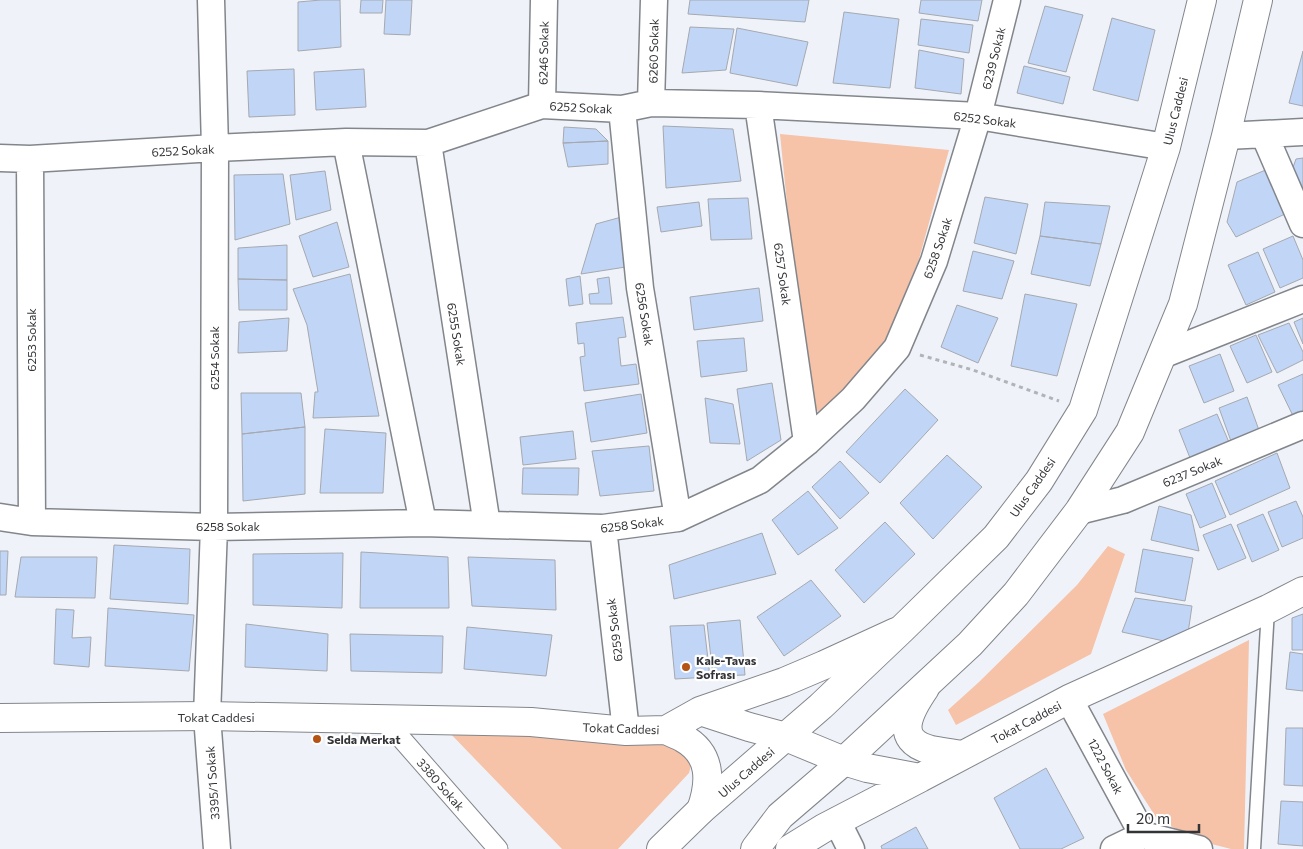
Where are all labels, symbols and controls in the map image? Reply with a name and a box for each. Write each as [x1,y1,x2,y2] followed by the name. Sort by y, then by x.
[645,18,661,84] street label: 6260 Sokak
[535,20,551,85] street label: 6246 Sokak
[978,25,1008,91] street label: 6239 Sokak
[1160,76,1190,146] street label: Ulus Caddesi
[549,98,613,116] street label: 6252 Sokak
[953,108,1018,130] street label: 6252 Sokak
[151,141,215,159] street label: 6252 Sokak
[920,215,954,280] street label: 6258 Sokak
[772,242,794,307] street label: 6257 Sokak
[633,281,657,347] street label: 6256 Sokak
[445,302,469,367] street label: 6255 Sokak
[24,308,38,372] street label: 6253 Sokak
[207,326,221,390] street label: 6254 Sokak
[1160,453,1224,489] street label: 6237 Sokak
[1006,455,1058,519] street label: Ulus Caddesi
[599,513,665,535] street label: 6258 Sokak
[196,519,260,533] street label: 6258 Sokak
[603,597,625,663] street label: 6259 Sokak
[696,653,757,681] place label: Kale-Tavas Sofrası
[680,661,692,673] marker: Kale-Tavas Sofrası
[989,698,1063,746] street label: Tokat Caddesi
[177,710,255,724] street label: Tokat Caddesi
[582,720,660,736] street label: Tokat Caddesi
[327,732,400,746] place label: Selda Merkat
[311,733,323,745] marker: Selda Merkat
[1086,736,1127,797] street label: 1222 Sokak
[715,744,777,800] street label: Ulus Caddesi
[202,745,222,820] street label: 3395/1 Sokak
[415,755,468,813] street label: 3380 Sokak
[1128,802,1199,834] scale bar
[1136,809,1170,827] text: 20 m

